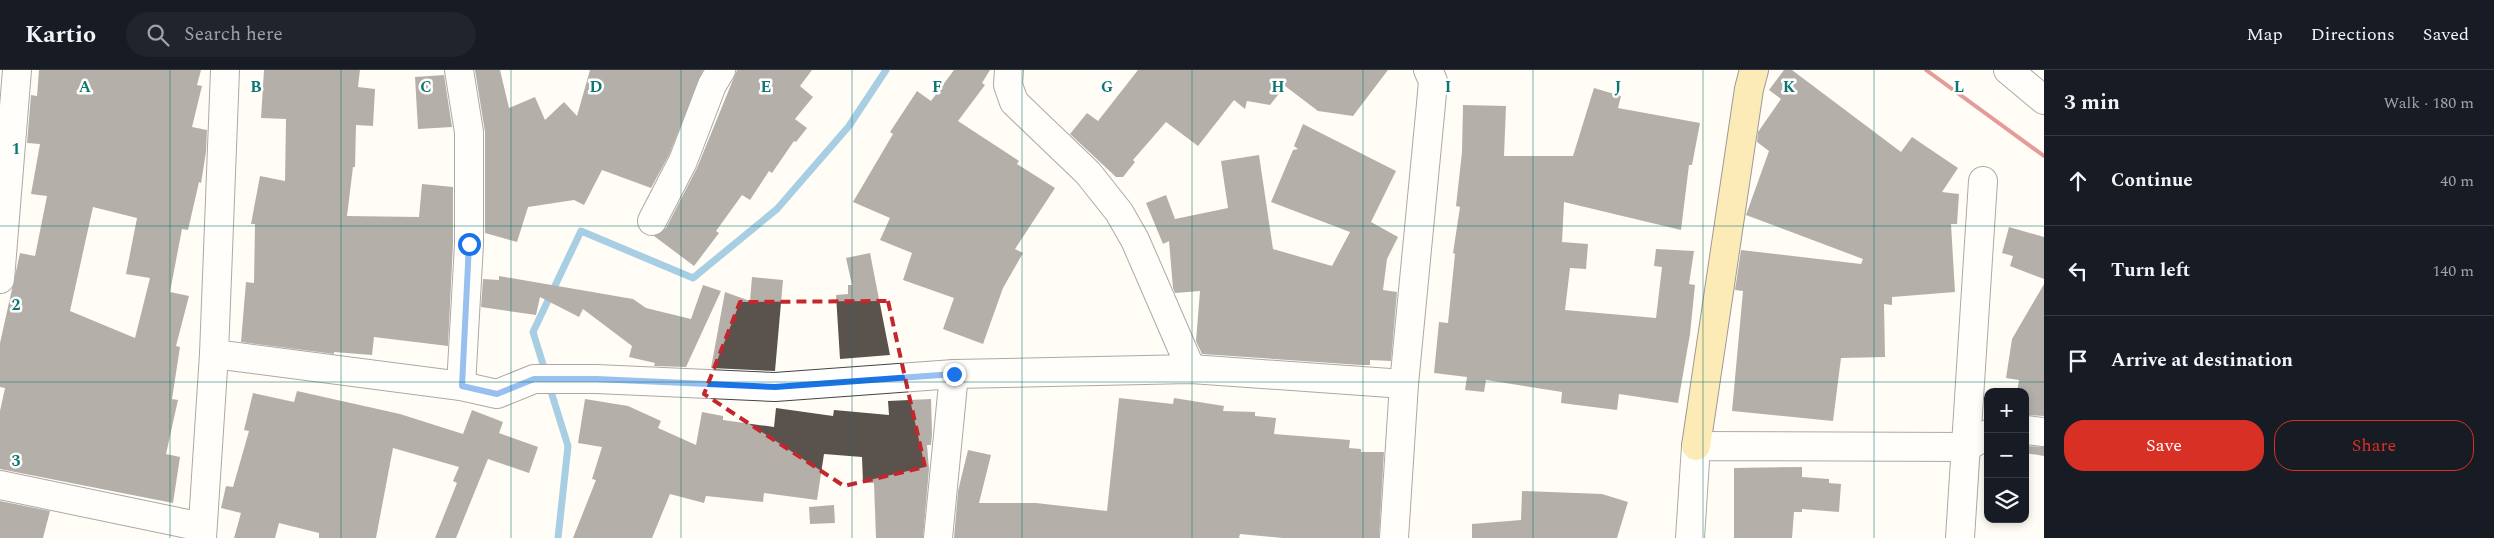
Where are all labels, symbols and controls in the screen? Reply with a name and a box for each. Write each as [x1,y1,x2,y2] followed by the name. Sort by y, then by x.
[126,12,476,57] search box
[25,17,96,53] text: Kartio
[184,20,283,49] text: Search here
[144,21,172,49] icon: search
[2247,21,2283,48] text: Map
[2311,21,2395,48] text: Directions
[2423,21,2469,48] text: Saved
[79,75,92,99] text: A
[250,75,262,99] text: B
[420,75,432,99] text: C
[590,75,603,99] text: D
[761,75,771,99] text: E
[932,75,942,99] text: F
[1101,75,1113,99] text: G
[1271,75,1285,99] text: H
[1445,75,1451,99] text: I
[1615,75,1622,99] text: J
[1783,75,1796,99] text: K
[1954,75,1964,99] text: L
[2064,87,2120,119] text: 3 min
[2383,91,2474,115] text: Walk · 180 m
[12,137,20,161] text: 1
[2111,166,2193,195] text: Continue
[2064,167,2092,195] icon: ahead
[2440,169,2474,193] text: 40 m
[458,233,481,256] route start
[2111,256,2190,285] text: Turn left
[2064,257,2092,285] icon: left
[2432,259,2474,283] text: 140 m
[12,293,21,317] text: 2
[2111,346,2293,375] text: Arrive at destination
[2064,347,2092,375] icon: arrive
[943,363,966,386] route end
[1984,388,2029,523] map controls
[1984,388,2029,433] button: +
[2064,420,2264,471] button: Save
[2274,420,2474,471] button: Share
[1984,433,2029,478] button: −
[12,449,21,473] text: 3
[1984,478,2029,523] button: layers

